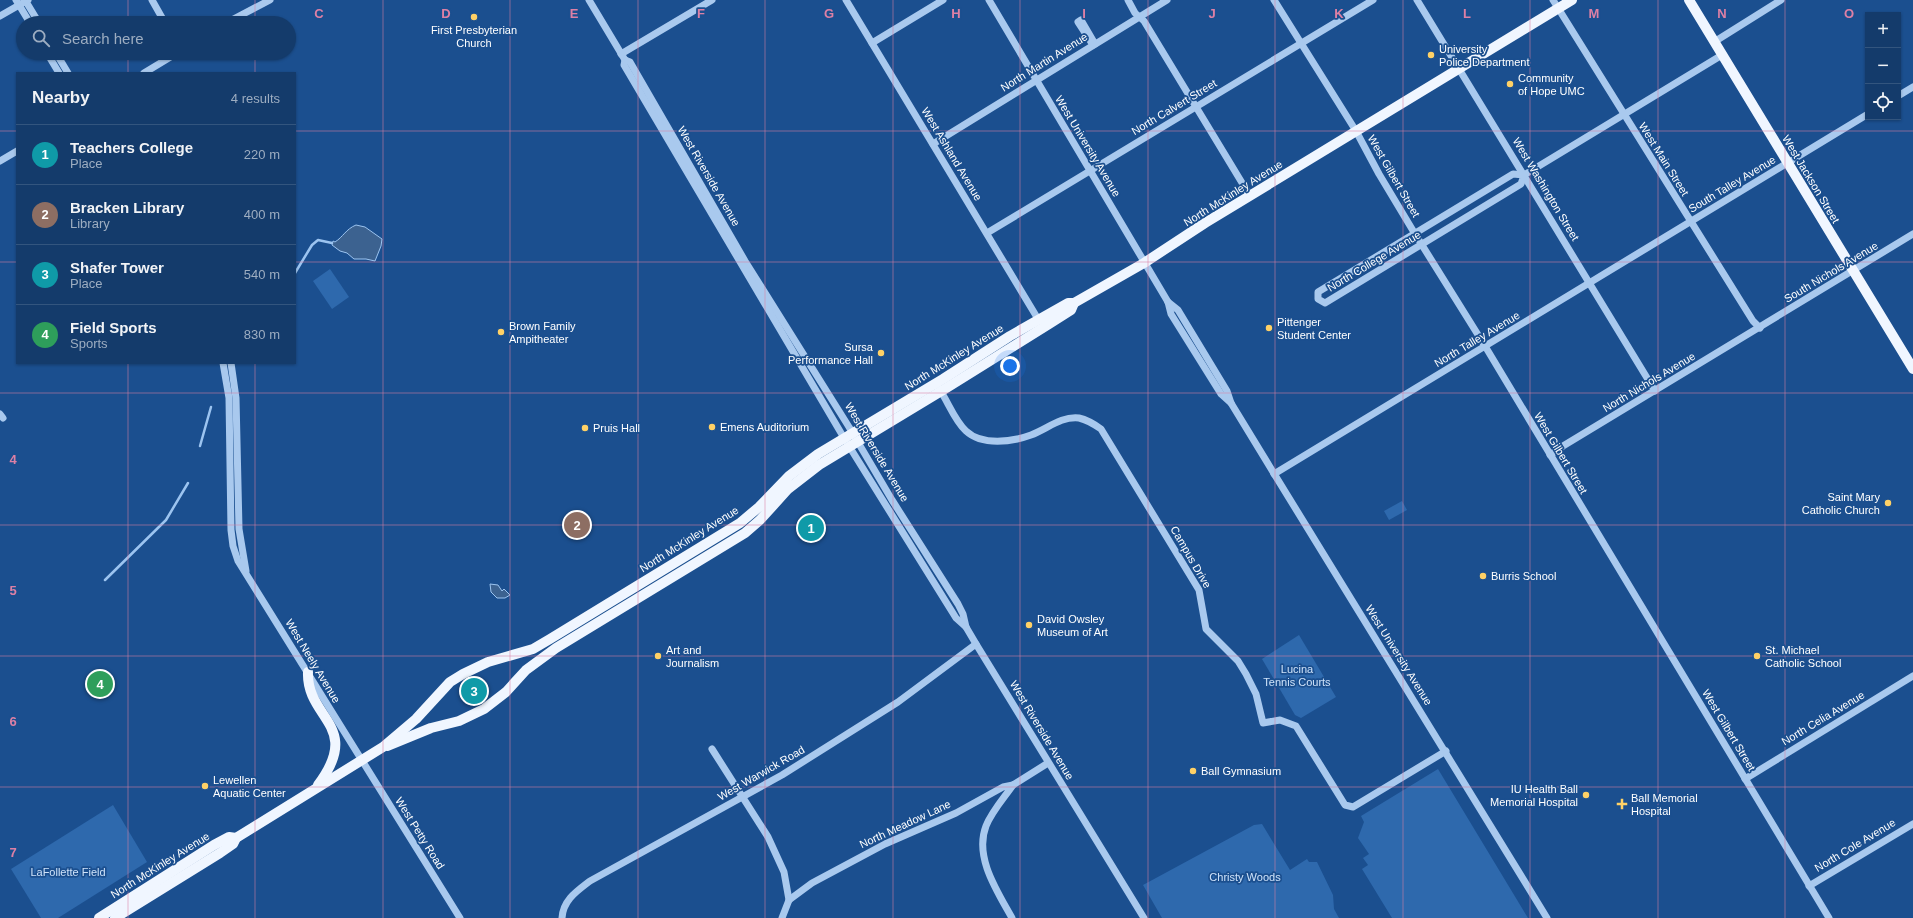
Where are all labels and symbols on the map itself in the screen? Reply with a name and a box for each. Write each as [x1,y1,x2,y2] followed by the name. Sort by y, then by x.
[314,6,324,21] text: C
[441,6,451,21] text: D
[570,6,579,21] text: E
[697,6,705,21] text: F
[824,6,834,21] text: G
[951,6,961,21] text: H
[1082,6,1086,21] text: I
[1208,6,1216,21] text: J
[1334,6,1344,21] text: K
[1463,6,1471,21] text: L
[1589,6,1599,21] text: M
[1717,6,1727,21] text: N
[1844,6,1854,21] text: O
[469,12,479,22] marker: First Presbyterian Church
[431,24,517,49] place label: First Presbyterian Church
[998,30,1090,94] street label: North Martin Avenue
[1439,43,1530,68] place label: University Police Department
[1426,50,1436,60] marker: University Police Department
[1518,72,1585,97] place label: Community of Hope UMC
[1129,77,1219,137] street label: North Calvert Street
[1505,79,1515,89] marker: Community of Hope UMC
[1053,93,1123,199] street label: West University Avenue
[919,105,985,203] street label: West Ashland Avenue
[1637,120,1691,198] street label: West Main Street
[675,124,743,228] street label: West Riverside Avenue
[1366,133,1422,219] street label: West Gilbert Street
[1780,133,1842,225] street label: West Jackson Street
[1510,135,1582,243] street label: West Washington Street
[1686,153,1778,215] street label: South Talley Avenue
[1181,158,1285,228] street label: North McKinley Avenue
[1325,228,1423,294] street label: North College Avenue
[1782,239,1880,305] street label: South Nichols Avenue
[1432,309,1522,369] street label: North Talley Avenue
[1277,316,1351,341] place label: Pittenger Student Center
[509,320,576,345] place label: Brown Family Ampitheater
[902,322,1006,392] street label: North McKinley Avenue
[1264,323,1274,333] marker: Pittenger Student Center
[496,327,506,337] marker: Brown Family Ampitheater
[788,341,874,366] place label: Sursa Performance Hall
[876,348,886,358] marker: Sursa Performance Hall
[1601,350,1697,414] street label: North Nichols Avenue
[1000,356,1020,376] your location
[843,400,911,504] street label: West Riverside Avenue
[1532,410,1590,496] street label: West Gilbert Street
[720,421,809,433] place label: Emens Auditorium
[593,422,640,434] place label: Pruis Hall
[707,422,717,432] marker: Emens Auditorium
[580,423,590,433] marker: Pruis Hall
[9,452,17,467] text: 4
[1802,491,1880,516] place label: Saint Mary Catholic Church
[1883,498,1893,508] marker: Saint Mary Catholic Church
[637,504,741,574] street label: North McKinley Avenue
[564,510,590,540] pin: 2
[798,513,824,543] pin: 1
[1168,524,1214,590] street label: Campus Drive
[1491,570,1556,582] place label: Burris School
[1478,571,1488,581] marker: Burris School
[9,583,17,598] text: 5
[1363,603,1435,707] street label: West University Avenue
[1037,613,1108,638] place label: David Owsley Museum of Art
[283,617,343,705] street label: West Neely Avenue
[1024,620,1034,630] marker: David Owsley Museum of Art
[666,644,719,669] place label: Art and Journalism
[1765,644,1841,669] place label: St. Michael Catholic School
[653,651,663,661] marker: Art and Journalism
[1752,651,1762,661] marker: St. Michael Catholic School
[1263,663,1331,688] park label: Lucina Tennis Courts
[87,669,113,699] pin: 4
[461,676,487,706] pin: 3
[1008,678,1076,782] street label: West Riverside Avenue
[1700,687,1758,773] street label: West Gilbert Street
[1779,688,1867,748] street label: North Celia Avenue
[9,714,17,729] text: 6
[715,743,807,803] street label: West Warwick Road
[1201,765,1281,777] place label: Ball Gymnasium
[1188,766,1198,776] marker: Ball Gymnasium
[213,774,286,799] place label: Lewellen Aquatic Center
[200,781,210,791] marker: Lewellen Aquatic Center
[1490,783,1578,808] place label: IU Health Ball Memorial Hospital
[1581,790,1591,800] marker: IU Health Ball Memorial Hospital
[1631,792,1698,817] place label: Ball Memorial Hospital
[393,795,447,871] street label: West Petty Road
[858,798,952,850] street label: North Meadow Lane
[1616,798,1628,810] marker: Ball Memorial Hospital
[1812,816,1898,874] street label: North Cole Avenue
[108,830,212,900] street label: North McKinley Avenue
[9,845,17,860] text: 7
[30,866,106,878] park label: LaFollette Field
[1209,871,1281,883] park label: Christy Woods

